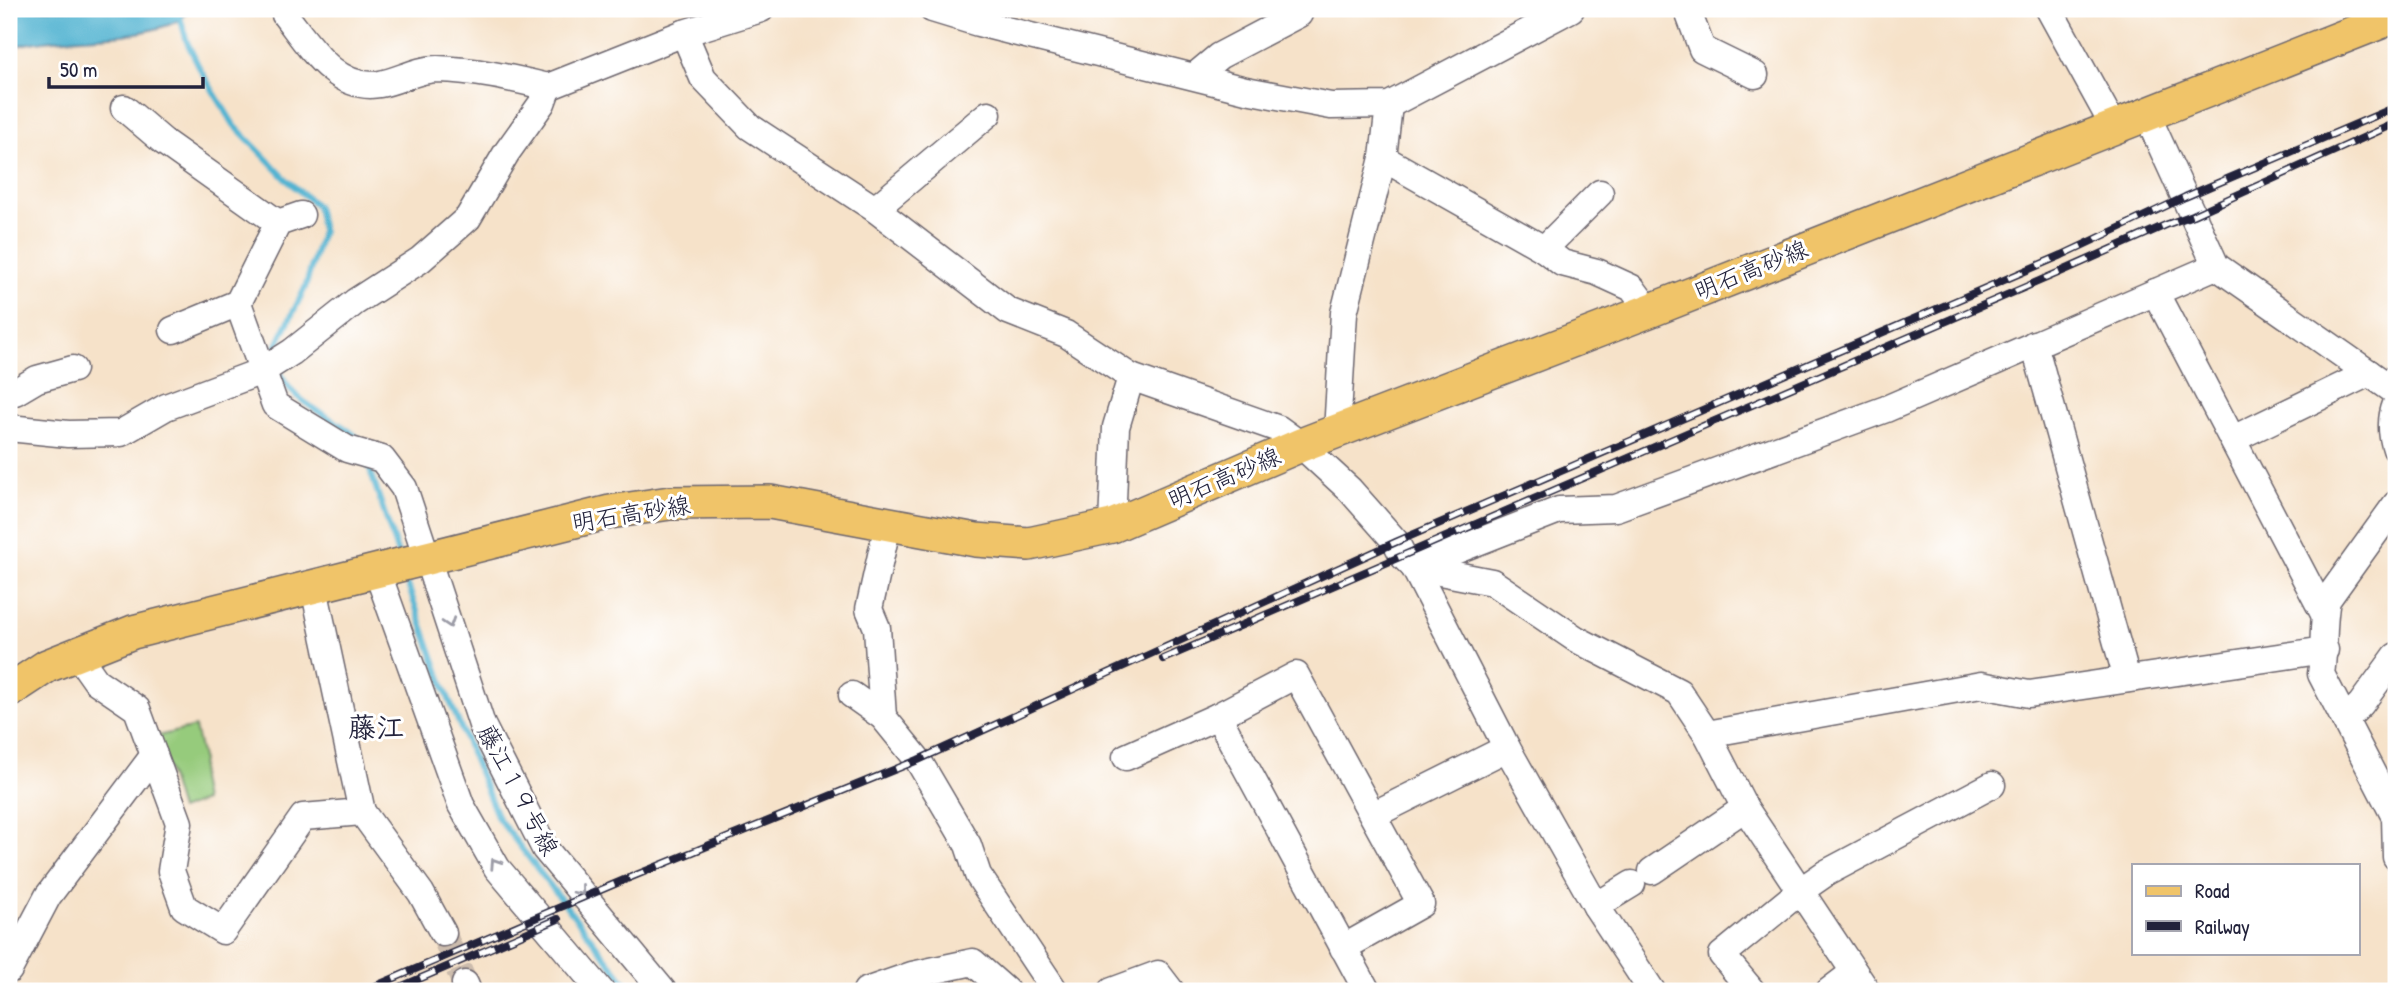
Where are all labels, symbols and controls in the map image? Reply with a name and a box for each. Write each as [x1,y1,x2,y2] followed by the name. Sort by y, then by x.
[49,46,203,90] scale bar
[60,55,97,84] text: 50 m
[1689,232,1812,306] street label: 明石高砂線
[1162,439,1285,515] street label: 明石高砂線
[569,488,693,538] street label: 明石高砂線
[441,617,456,629] one-way arrow
[348,708,404,746] district label: 藤江
[471,718,567,861] street label: 藤江１９号線
[490,858,503,871] one-way arrow
[2132,864,2360,954] legend
[2195,876,2229,905] text: Road
[572,883,584,896] one-way arrow
[2195,912,2250,941] text: Railway

